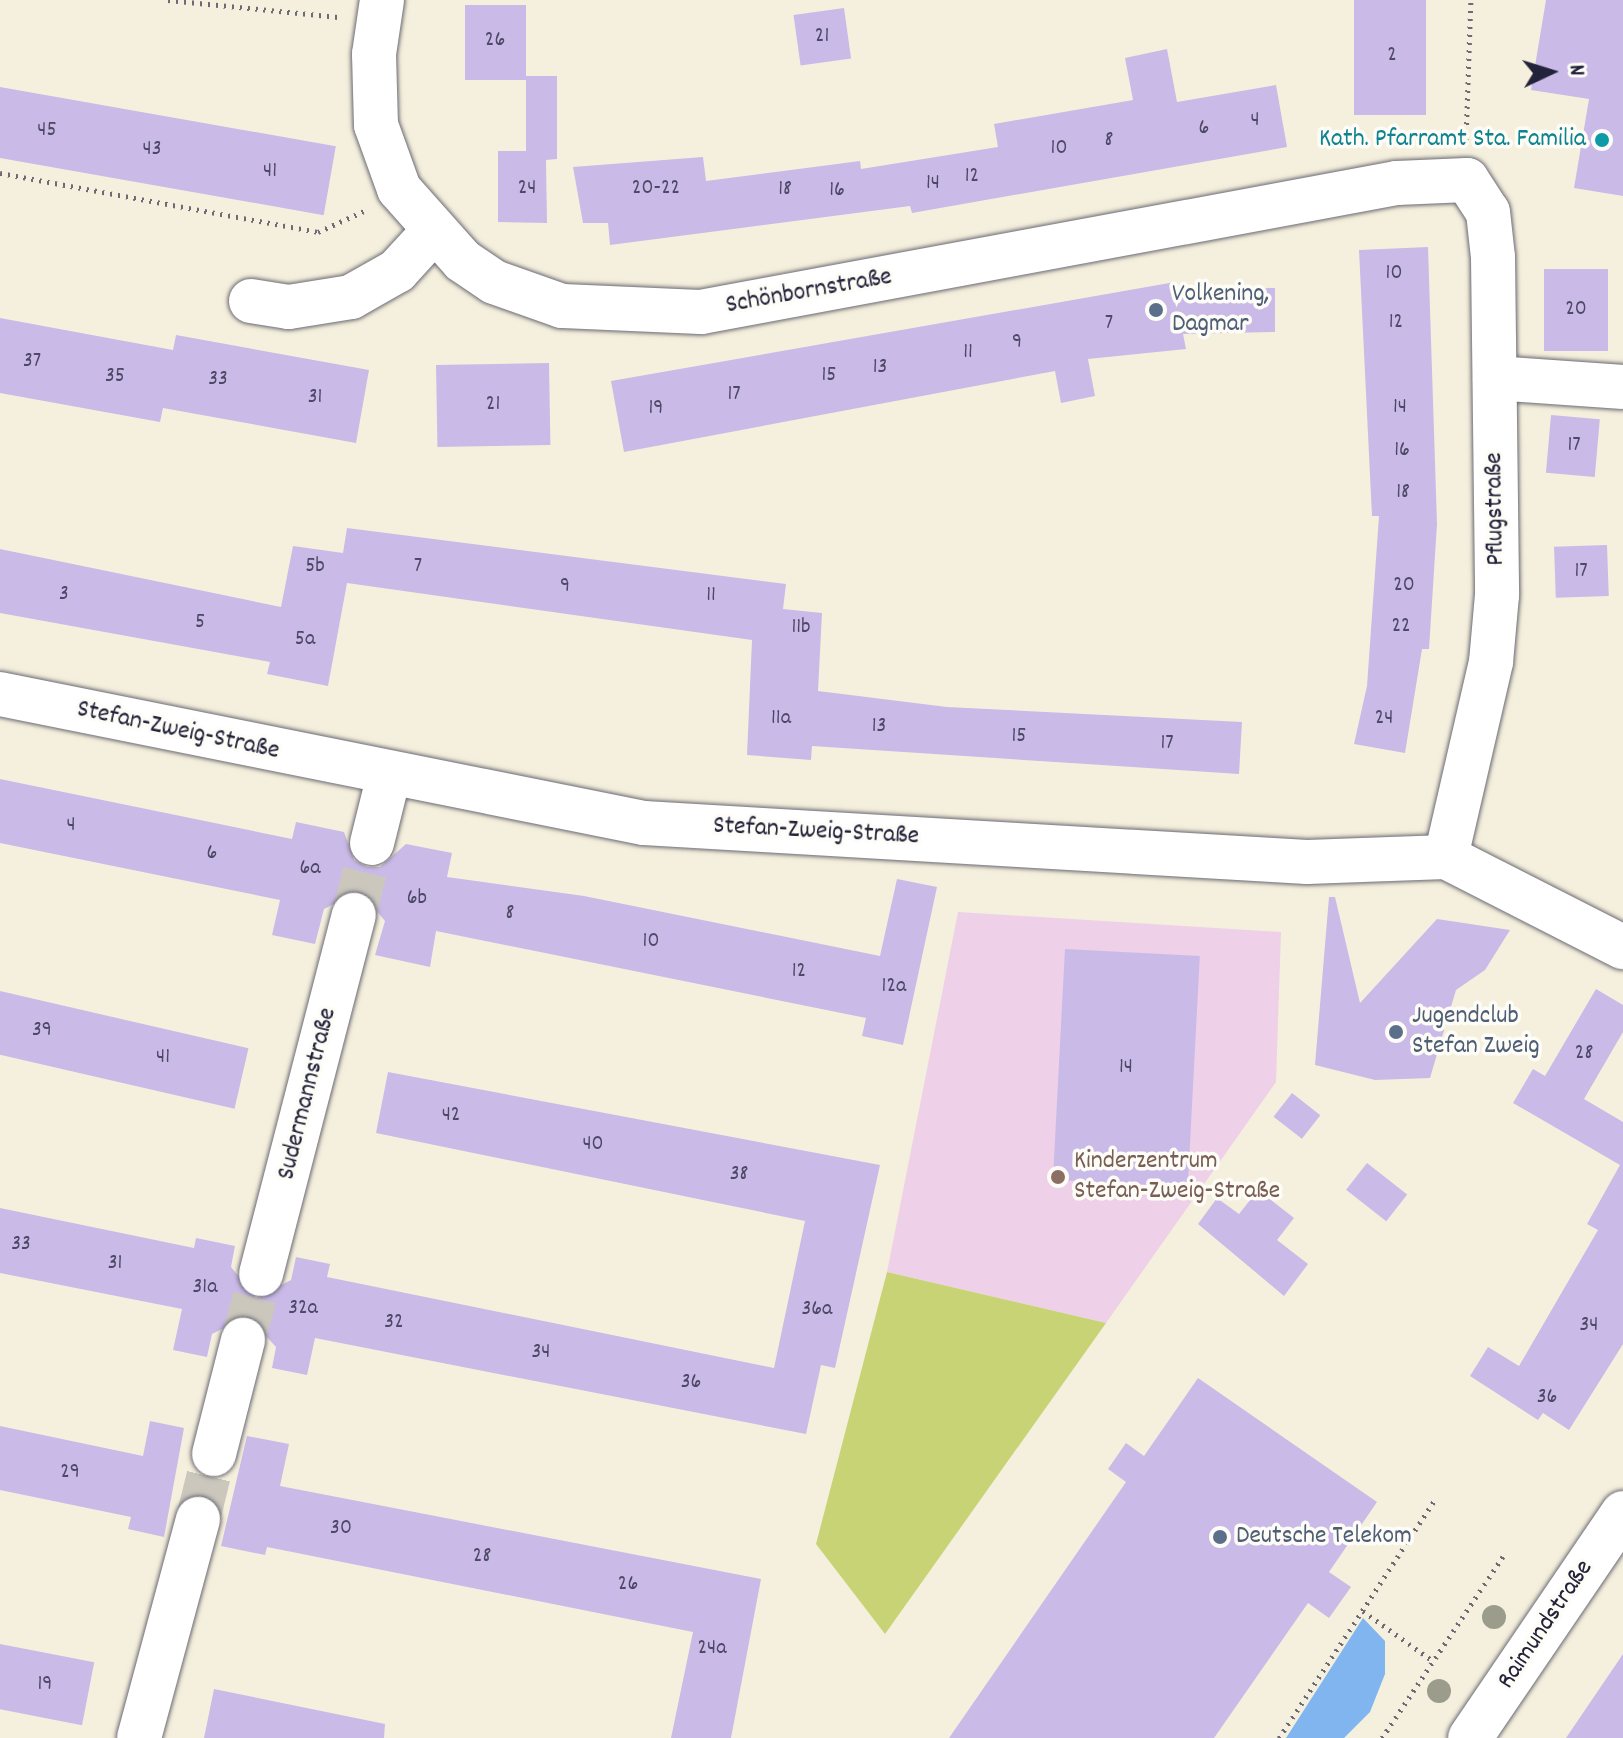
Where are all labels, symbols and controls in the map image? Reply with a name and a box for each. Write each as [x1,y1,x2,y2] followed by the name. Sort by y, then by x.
[815,24,829,50] house number: 21
[485,28,505,54] house number: 26
[1511,32,1591,112] north arrow
[1387,43,1397,69] house number: 2
[1560,64,1591,77] text: N
[1250,108,1260,134] house number: 4
[1199,116,1209,142] house number: 6
[37,118,57,144] house number: 45
[1319,124,1586,156] place label: Kath. Pfarramt Sta. Familia
[1105,128,1113,154] house number: 8
[1593,131,1611,149] marker: Kath. Pfarramt Sta. Familia
[1051,136,1067,162] house number: 10
[143,137,161,163] house number: 43
[263,159,277,185] house number: 41
[965,164,979,190] house number: 12
[926,171,940,197] house number: 14
[518,176,536,202] house number: 24
[632,176,680,202] house number: 20-22
[778,177,792,203] house number: 18
[829,178,845,204] house number: 16
[1386,261,1402,287] house number: 10
[724,262,894,322] street label: Schönbornstraße
[1172,279,1269,340] place label: Volkening, Dagmar
[1565,297,1587,323] house number: 20
[1147,301,1165,319] marker: Volkening, Dagmar
[1389,310,1403,336] house number: 12
[1105,311,1113,337] house number: 7
[1012,330,1022,356] house number: 9
[963,340,973,366] house number: 11
[23,349,41,375] house number: 37
[873,355,887,381] house number: 13
[821,363,837,389] house number: 15
[105,364,125,390] house number: 35
[208,367,228,393] house number: 33
[727,382,741,408] house number: 17
[308,385,322,411] house number: 31
[486,392,500,418] house number: 21
[1393,395,1407,421] house number: 14
[649,396,663,422] house number: 19
[1567,433,1581,459] house number: 17
[1394,438,1410,464] house number: 16
[1479,452,1513,566] street label: Pflugstraße
[1396,480,1410,506] house number: 18
[305,554,325,580] house number: 5b
[414,554,422,580] house number: 7
[1574,559,1588,585] house number: 17
[1393,573,1415,599] house number: 20
[560,574,570,600] house number: 9
[59,582,69,608] house number: 3
[706,583,716,609] house number: 11
[195,610,205,636] house number: 5
[1391,614,1411,640] house number: 22
[791,615,811,641] house number: 11b
[295,627,315,653] house number: 5a
[74,694,282,768] street label: Stefan-Zweig-Straße
[771,706,791,732] house number: 11a
[1375,706,1393,732] house number: 24
[872,714,886,740] house number: 13
[1011,724,1027,750] house number: 15
[1160,731,1174,757] house number: 17
[712,811,920,853] street label: Stefan-Zweig-Straße
[66,813,76,839] house number: 4
[207,841,217,867] house number: 6
[299,856,321,882] house number: 6a
[407,886,427,912] house number: 6b
[506,901,514,927] house number: 8
[643,929,659,955] house number: 10
[792,959,806,985] house number: 12
[882,974,906,1000] house number: 12a
[1412,1001,1540,1062] place label: Jugendclub Stefan Zweig
[272,1005,344,1183] street label: Sudermannstraße
[32,1018,52,1044] house number: 39
[1387,1023,1405,1041] marker: Jugendclub Stefan Zweig
[1575,1041,1593,1067] house number: 28
[156,1045,170,1071] house number: 41
[1119,1055,1133,1081] house number: 14
[442,1103,460,1129] house number: 42
[582,1132,604,1158] house number: 40
[1074,1146,1280,1208] place label: Kinderzentrum Stefan-Zweig-Straße
[730,1162,748,1188] house number: 38
[1049,1168,1067,1186] marker: Kinderzentrum Stefan-Zweig-Straße
[11,1232,31,1258] house number: 33
[108,1251,122,1277] house number: 31
[193,1275,217,1301] house number: 31a
[288,1296,318,1322] house number: 32a
[802,1297,832,1323] house number: 36a
[384,1310,404,1336] house number: 32
[1580,1313,1598,1339] house number: 34
[532,1340,550,1366] house number: 34
[681,1370,701,1396] house number: 36
[1537,1385,1557,1411] house number: 36
[60,1460,80,1486] house number: 29
[330,1516,352,1542] house number: 30
[1236,1521,1412,1553] place label: Deutsche Telekom
[1211,1528,1229,1546] marker: Deutsche Telekom
[473,1544,491,1570] house number: 28
[1491,1554,1601,1696] street label: Raimundstraße
[618,1572,638,1598] house number: 26
[697,1636,727,1662] house number: 24a
[38,1672,52,1698] house number: 19

